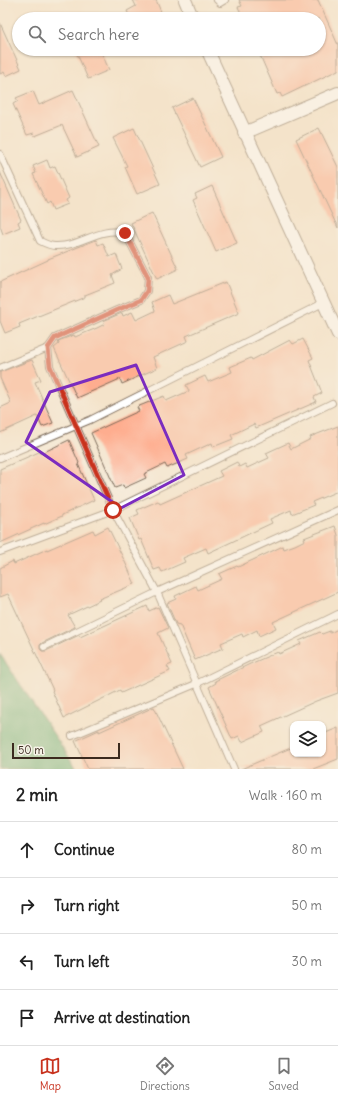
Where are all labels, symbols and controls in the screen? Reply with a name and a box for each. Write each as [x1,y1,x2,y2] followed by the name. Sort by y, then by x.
[12,12,326,56] search box
[26,23,48,45] icon: search
[58,25,139,44] text: Search here
[116,224,134,242] route end
[104,501,122,519] route start
[290,721,326,757] map controls
[290,721,326,757] button: layers
[12,741,120,760] scale bar
[18,743,44,757] text: 50 m
[16,784,58,806] text: 2 min
[249,787,322,804] text: Walk · 160 m
[16,839,38,861] icon: ahead
[54,840,115,859] text: Continue
[291,841,322,858] text: 80 m
[16,895,38,917] icon: right
[54,896,119,915] text: Turn right
[291,897,322,914] text: 50 m
[16,951,38,973] icon: left
[54,952,109,971] text: Turn left
[292,953,322,970] text: 30 m
[16,1007,38,1029] icon: arrive
[54,1008,190,1027] text: Arrive at destination
[39,1055,61,1093] tab: Map
[140,1055,190,1093] tab: Directions
[268,1055,299,1093] tab: Saved

